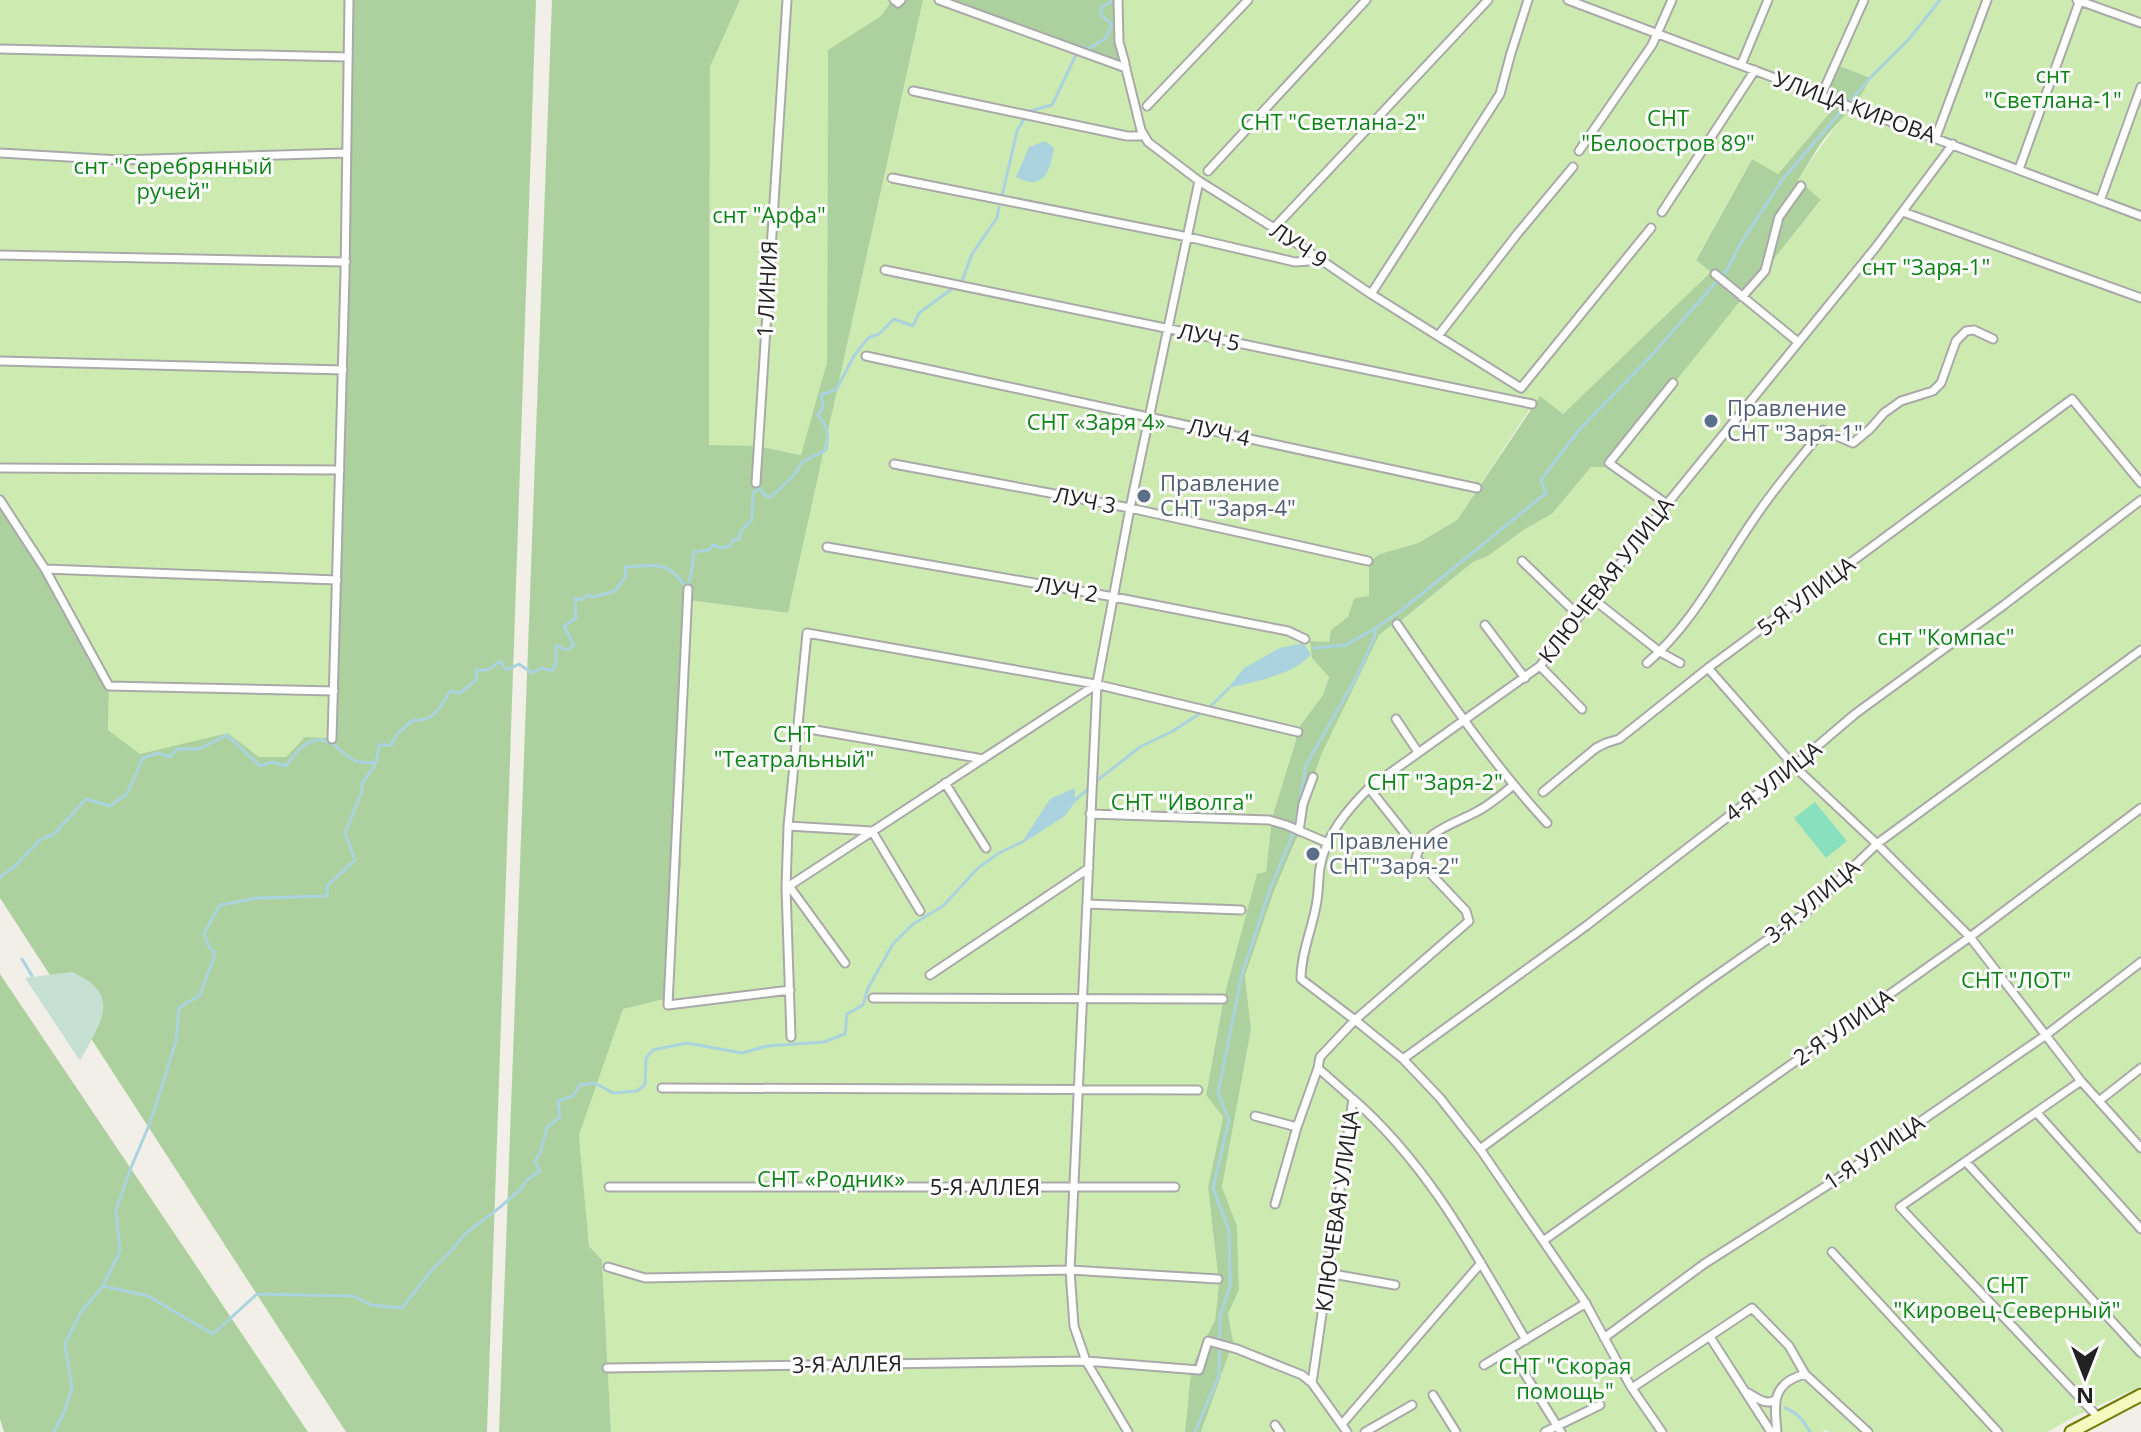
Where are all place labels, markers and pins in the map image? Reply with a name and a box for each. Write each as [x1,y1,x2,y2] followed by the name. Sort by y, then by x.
[1727,392,1863,447] place label: Правление СНТ "Заря-1"
[1702,412,1720,430] marker: Правление СНТ "Заря-1"
[1160,467,1296,522] place label: Правление СНТ "Заря-4"
[1135,487,1153,505] marker: Правление СНТ "Заря-4"
[1329,825,1459,880] place label: Правление СНТ"Заря-2"
[1304,845,1322,863] marker: Правление СНТ"Заря-2"

